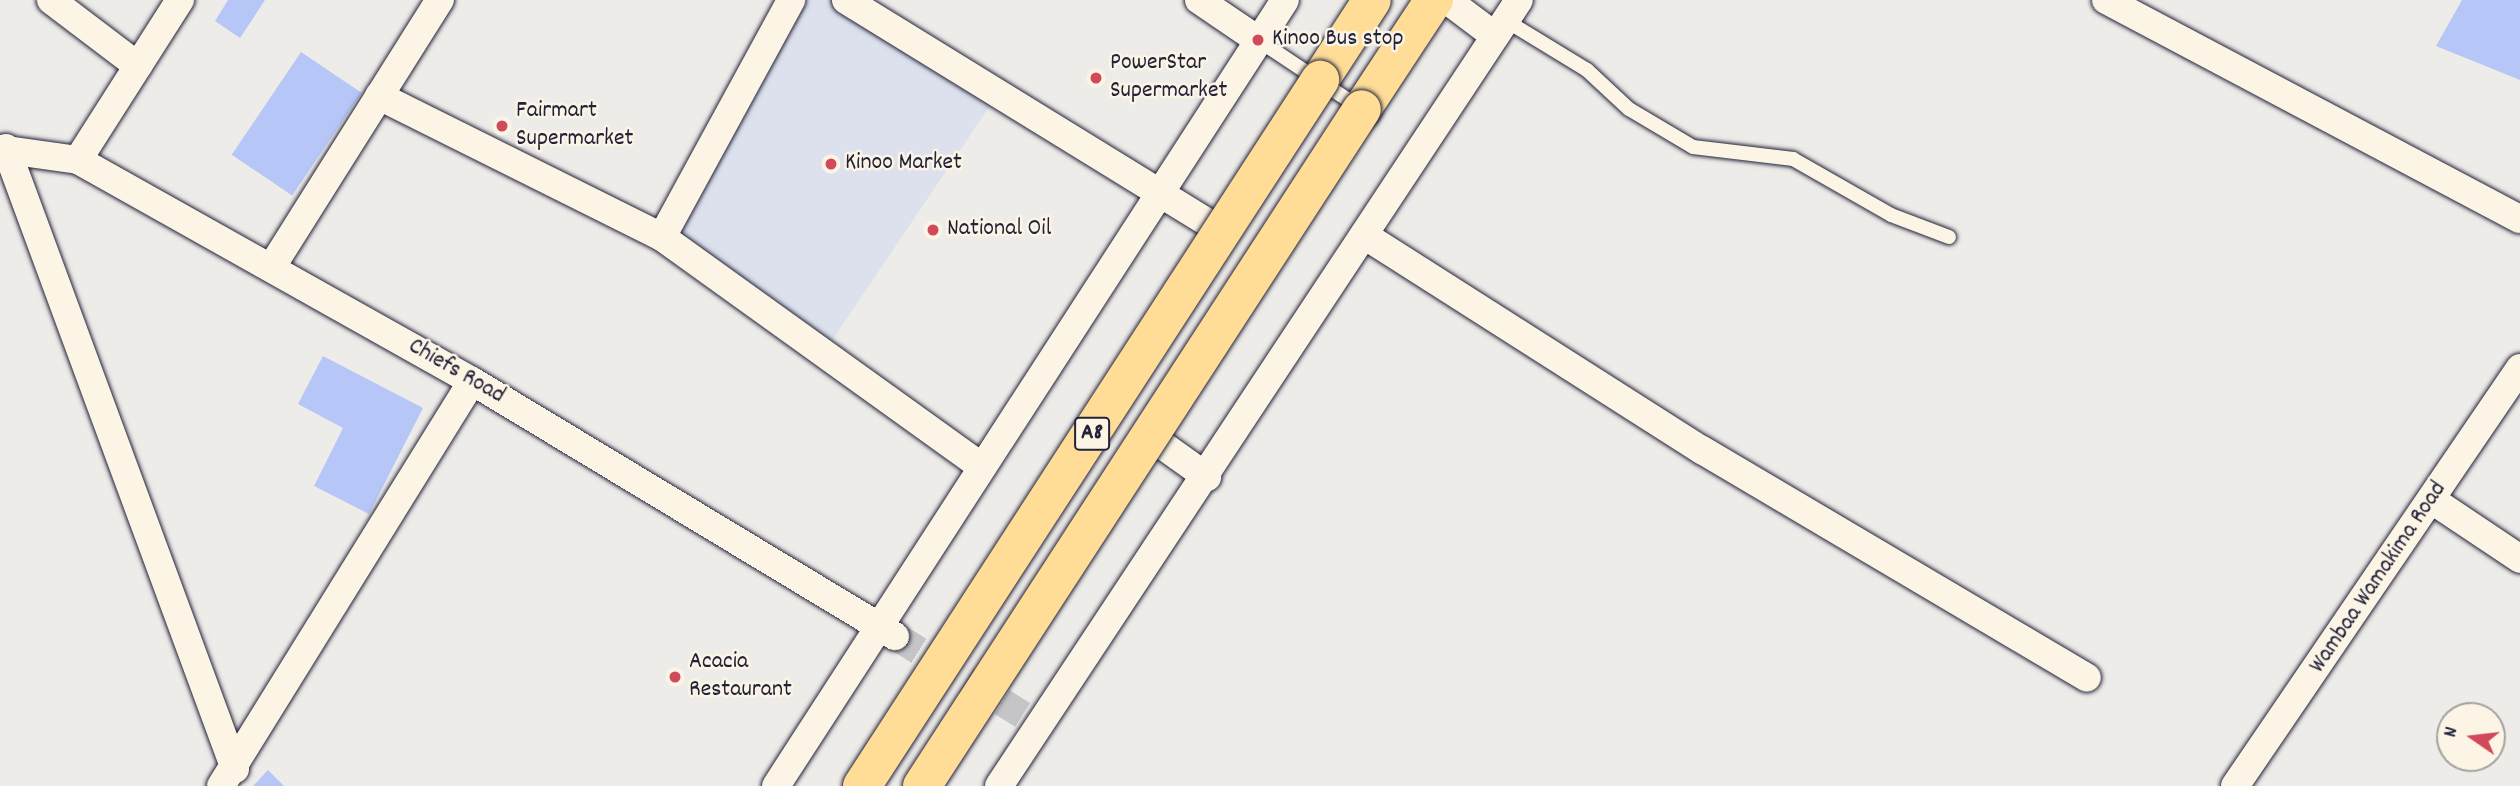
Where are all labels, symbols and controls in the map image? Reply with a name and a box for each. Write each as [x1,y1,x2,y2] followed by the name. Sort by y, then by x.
[1272,26,1403,54] place label: Kinoo Bus stop
[1250,32,1266,48] marker: Kinoo Bus stop
[1110,50,1227,106] place label: PowerStar Supermarket
[1088,70,1104,86] marker: PowerStar Supermarket
[516,98,633,154] place label: Fairmart Supermarket
[494,118,510,134] marker: Fairmart Supermarket
[845,150,962,178] place label: Kinoo Market
[823,156,839,172] marker: Kinoo Market
[947,216,1051,244] place label: National Oil
[925,222,941,238] marker: National Oil
[403,333,509,411] street label: Chiefs Road
[1073,414,1111,454] road number: A8
[2304,477,2454,679] street label: Wambaa Wamakima Road
[689,649,792,705] place label: Acacia Restaurant
[667,669,683,685] marker: Acacia Restaurant
[2436,702,2506,772] north arrow
[2438,724,2466,740] text: N

